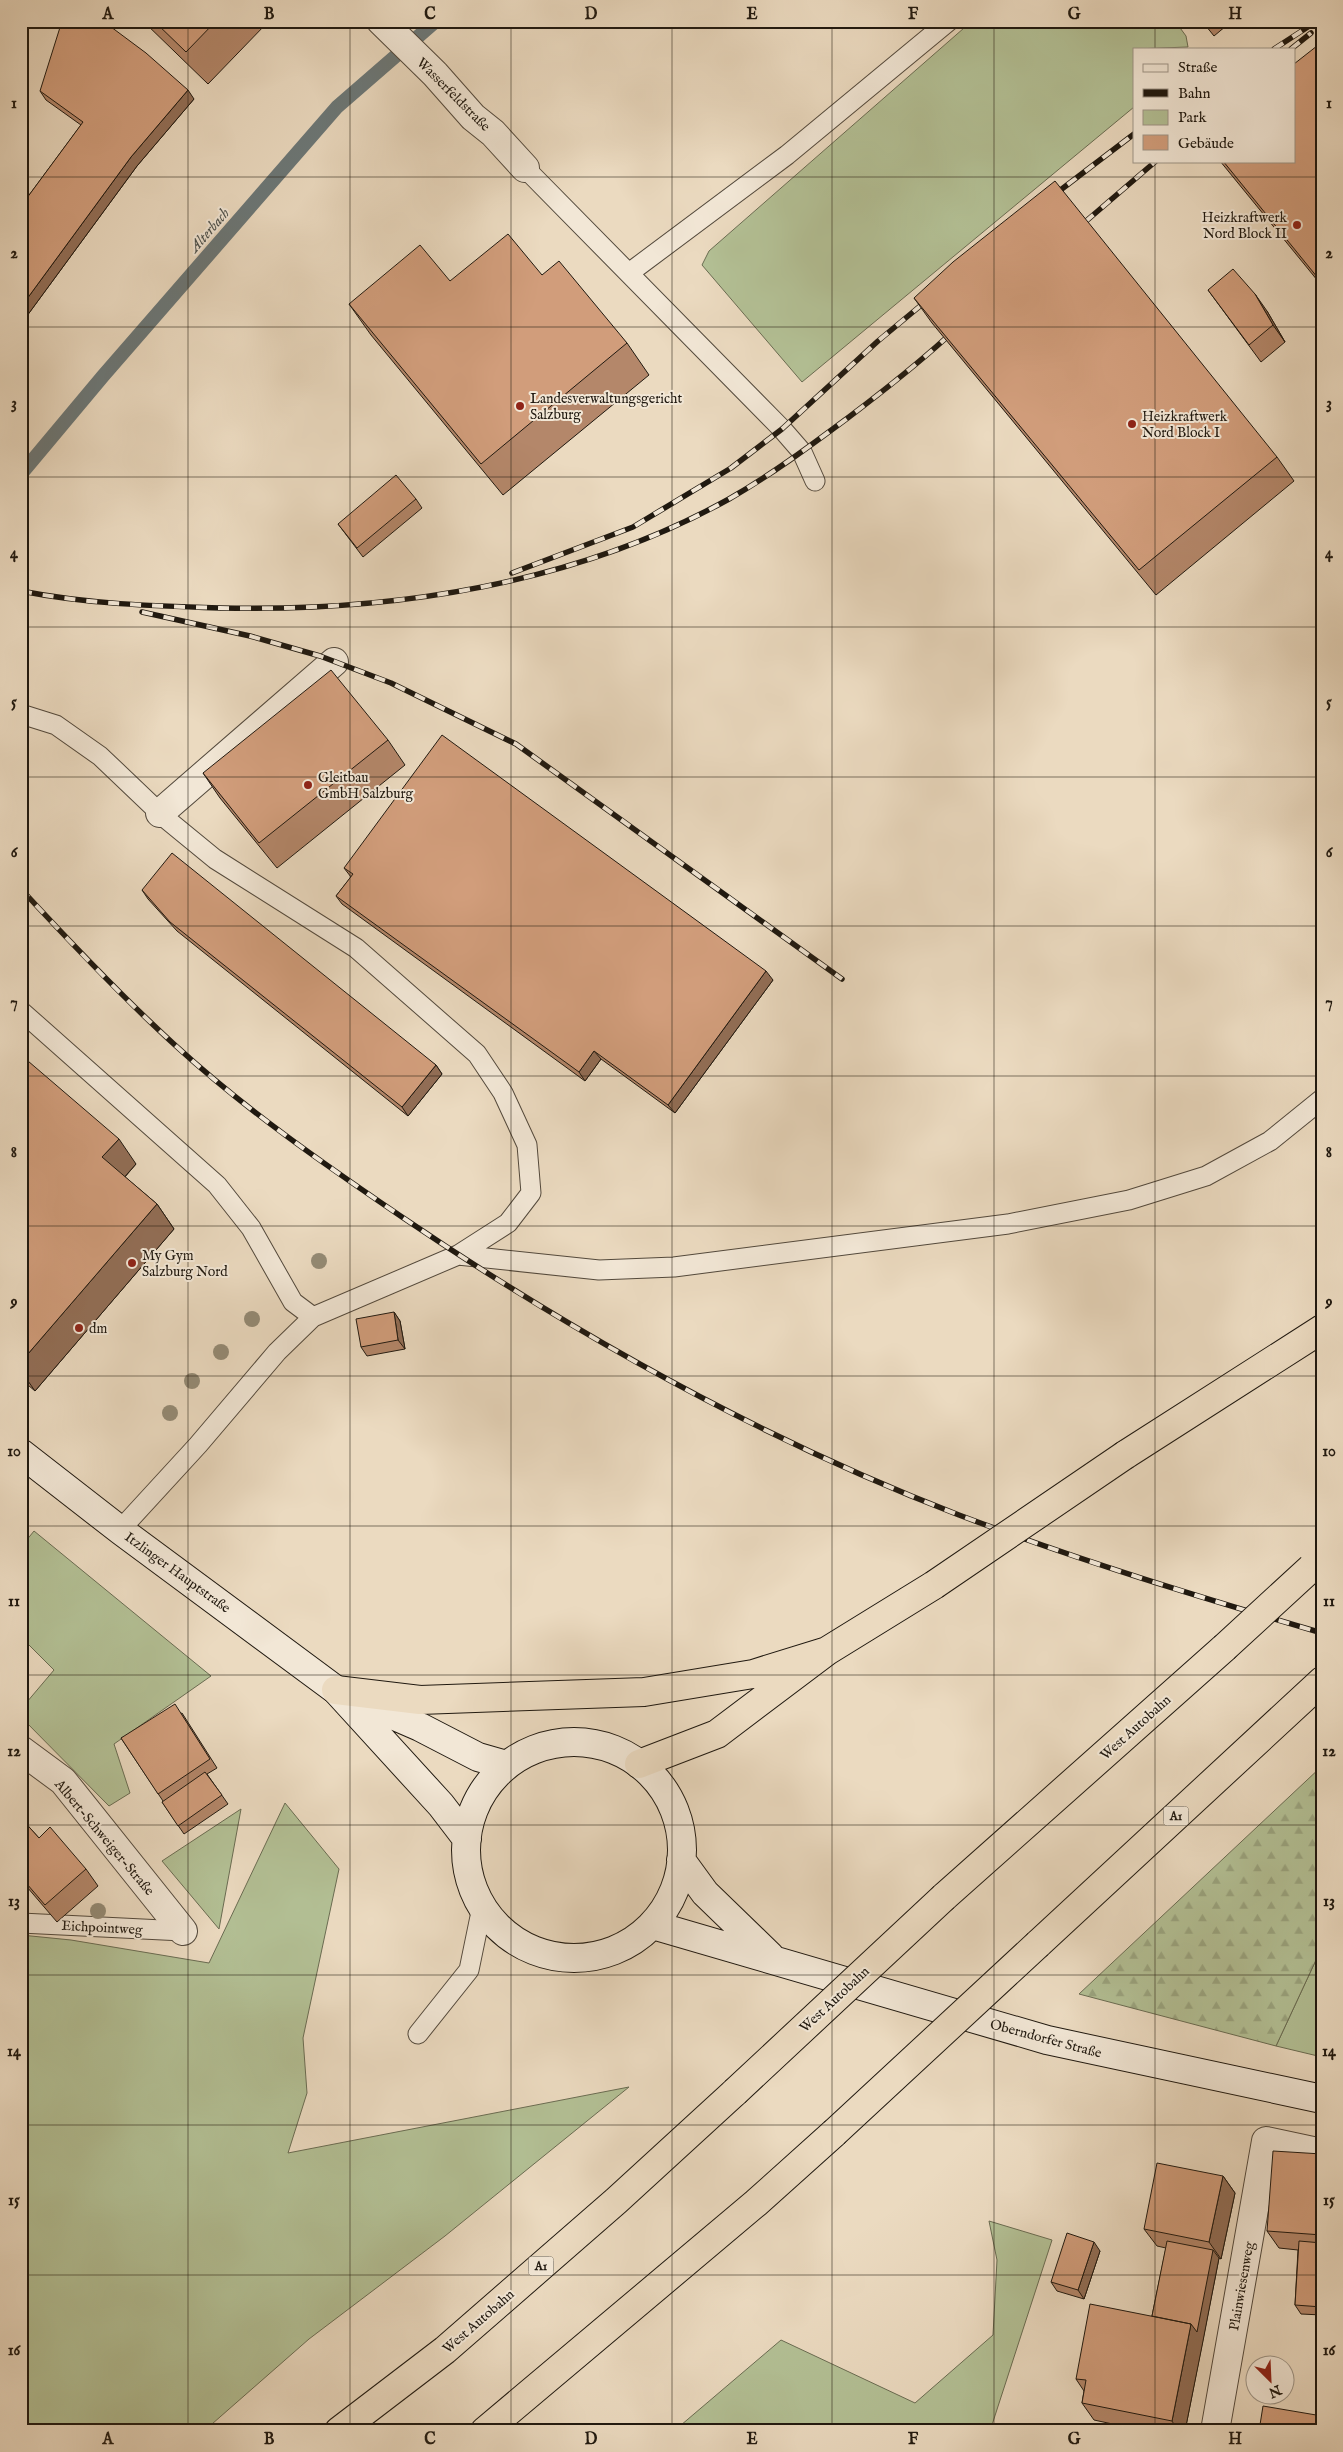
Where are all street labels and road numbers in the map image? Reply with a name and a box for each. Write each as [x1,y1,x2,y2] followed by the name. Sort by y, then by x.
[413,54,494,136] street label: Wasserfeldstraße
[121,1528,234,1618] street label: Itzlinger Hauptstraße
[1096,1691,1175,1764] street label: West Autobahn
[50,1775,158,1900] street label: Albert-Schweiger-Straße
[1164,1806,1188,1825] road number: A1
[61,1917,143,1939] street label: Eichpointweg
[796,1962,874,2037] street label: West Autobahn
[988,2015,1104,2063] street label: Oberndorfer Straße
[1225,2240,1259,2332] street label: Plainwiesenweg
[528,2256,554,2276] road number: A1
[439,2285,519,2358] street label: West Autobahn

